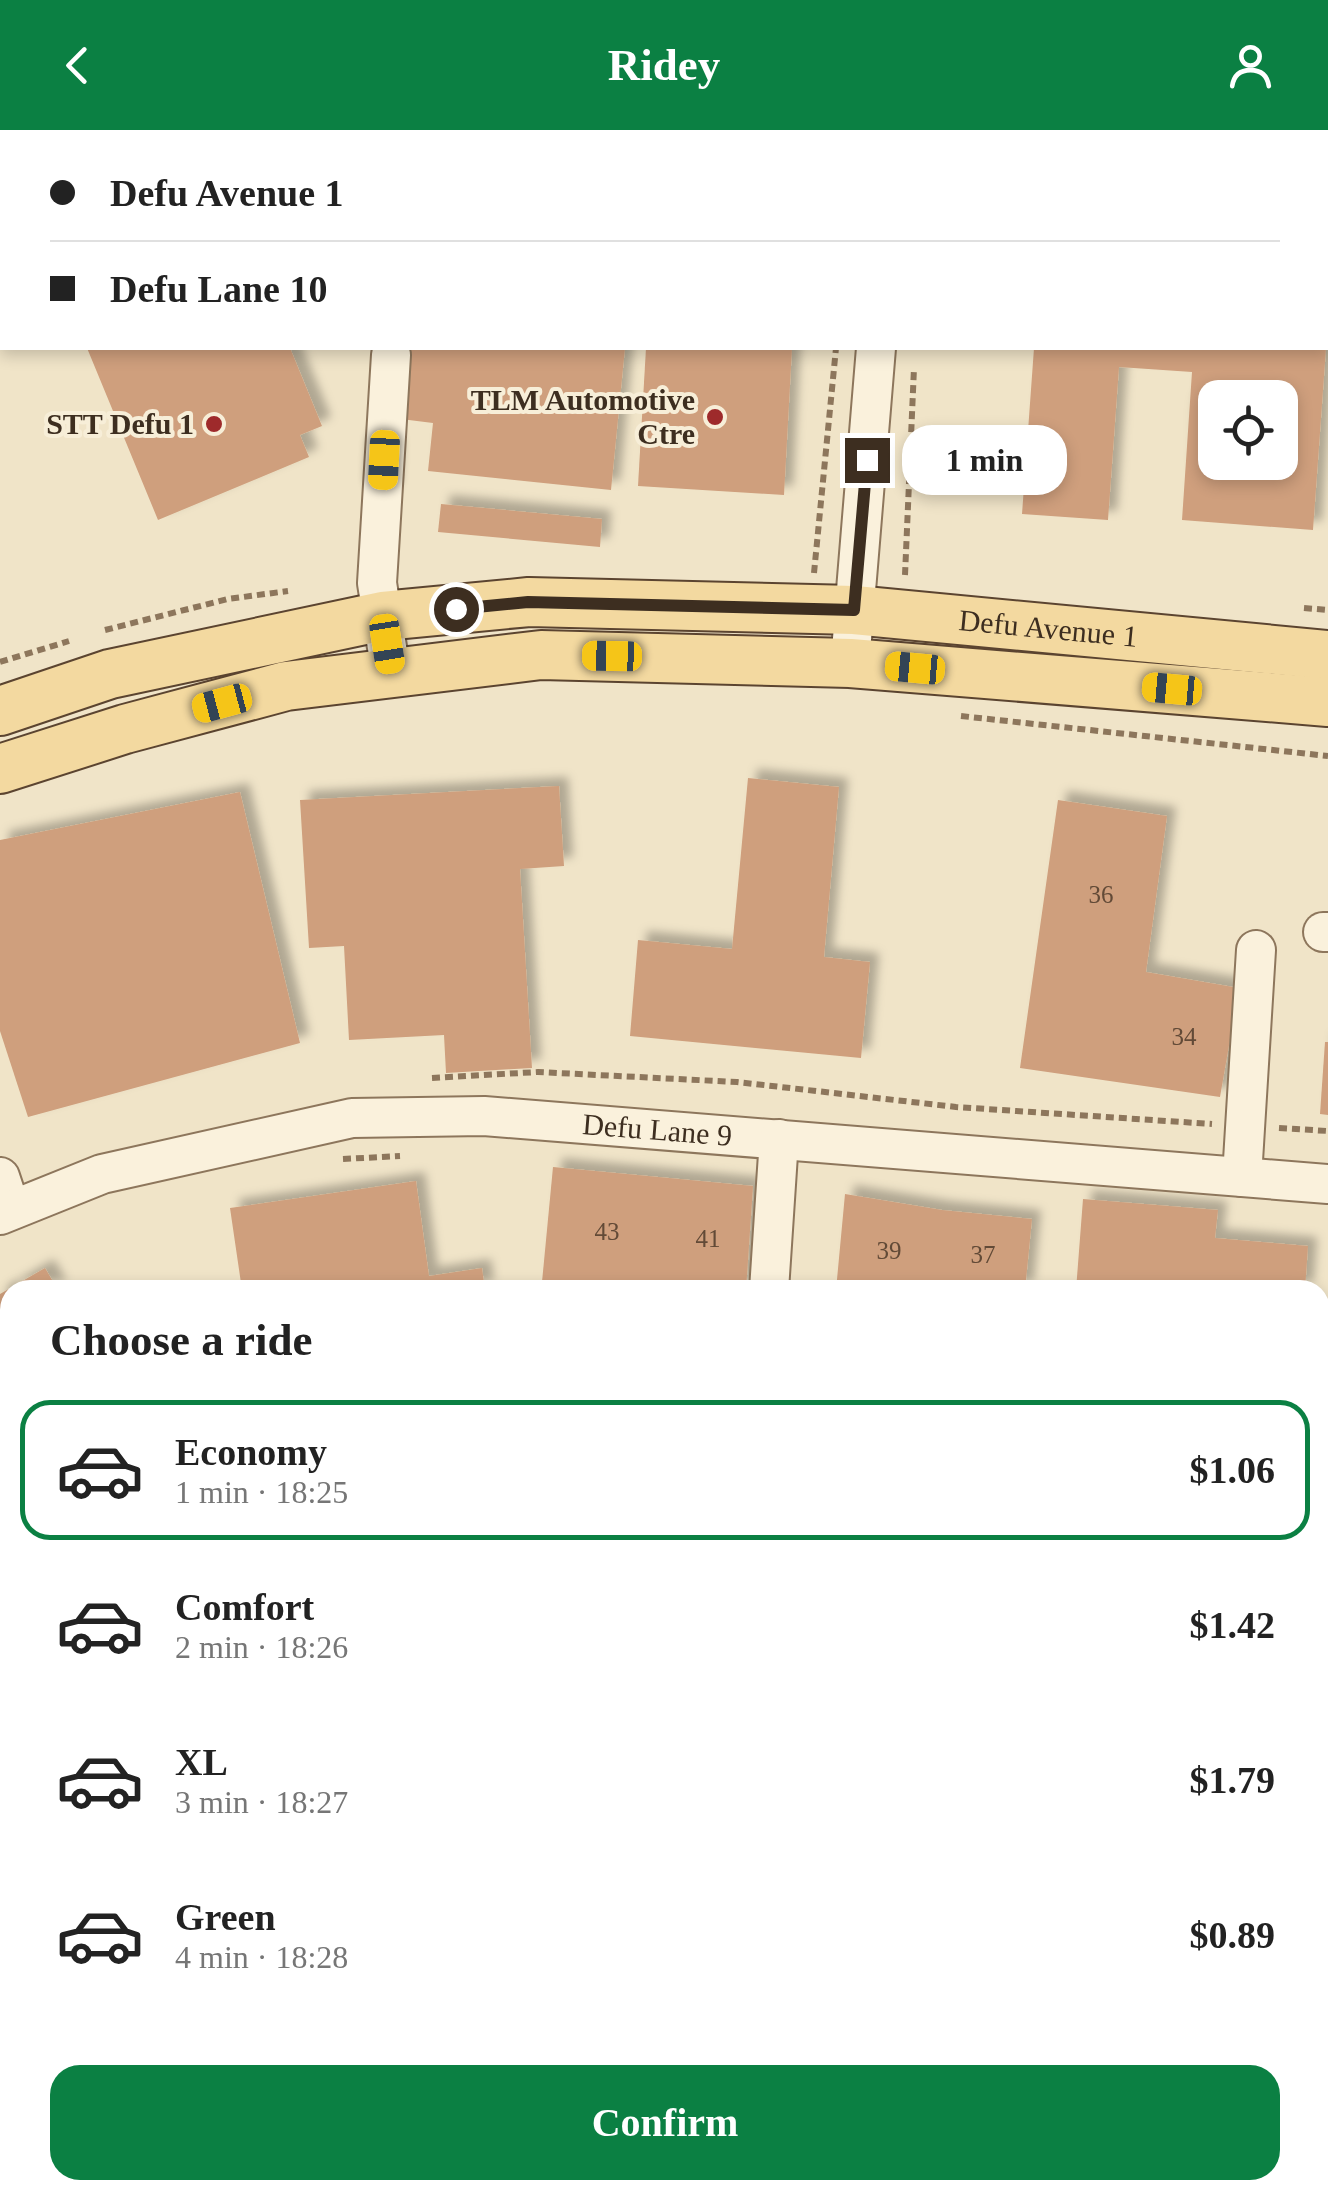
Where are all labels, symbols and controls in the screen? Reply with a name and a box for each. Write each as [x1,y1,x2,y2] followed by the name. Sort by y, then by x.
[50,38,105,93] icon: back
[1223,38,1278,93] icon: person
[608,40,720,90] text: Ridey
[110,172,344,214] text: Defu Avenue 1
[110,268,327,310] text: Defu Lane 10
[1198,380,1298,480] map controls
[1198,380,1298,480] button: locate
[471,383,695,450] place label: TLM Automotive Ctre
[704,406,726,428] marker: TLM Automotive Ctre
[46,407,194,440] place label: STT Defu 1
[203,413,225,435] marker: STT Defu 1
[902,425,1067,495] callout: 1 min
[367,429,401,491] car
[845,438,890,483] route end
[946,442,1023,478] text: 1 min
[434,587,479,632] route start
[957,603,1139,653] street label: Defu Avenue 1
[367,612,407,676] car
[582,640,642,672] car
[884,650,946,686] car
[1141,671,1203,707] car
[189,681,255,725] car
[1089,881,1114,908] house number: 36
[1172,1023,1197,1050] house number: 34
[581,1107,733,1152] street label: Defu Lane 9
[595,1218,620,1245] house number: 43
[696,1225,721,1252] house number: 41
[877,1237,902,1264] house number: 39
[971,1241,996,1268] house number: 37
[50,1315,313,1365] text: Choose a ride
[55,1425,145,1515] icon: car
[175,1431,327,1473] text: Economy
[1190,1449,1275,1491] text: $1.06
[175,1474,348,1510] text: 1 min · 18:25
[55,1580,145,1670] icon: car
[175,1586,314,1628] text: Comfort
[1190,1604,1275,1646] text: $1.42
[175,1629,348,1665] text: 2 min · 18:26
[55,1735,145,1825] icon: car
[175,1741,228,1783] text: XL
[1190,1759,1275,1801] text: $1.79
[175,1784,348,1820] text: 3 min · 18:27
[55,1890,145,1980] icon: car
[175,1896,276,1938] text: Green
[1190,1914,1275,1956] text: $0.89
[175,1939,348,1975] text: 4 min · 18:28
[50,2065,1280,2180] button: Confirm

